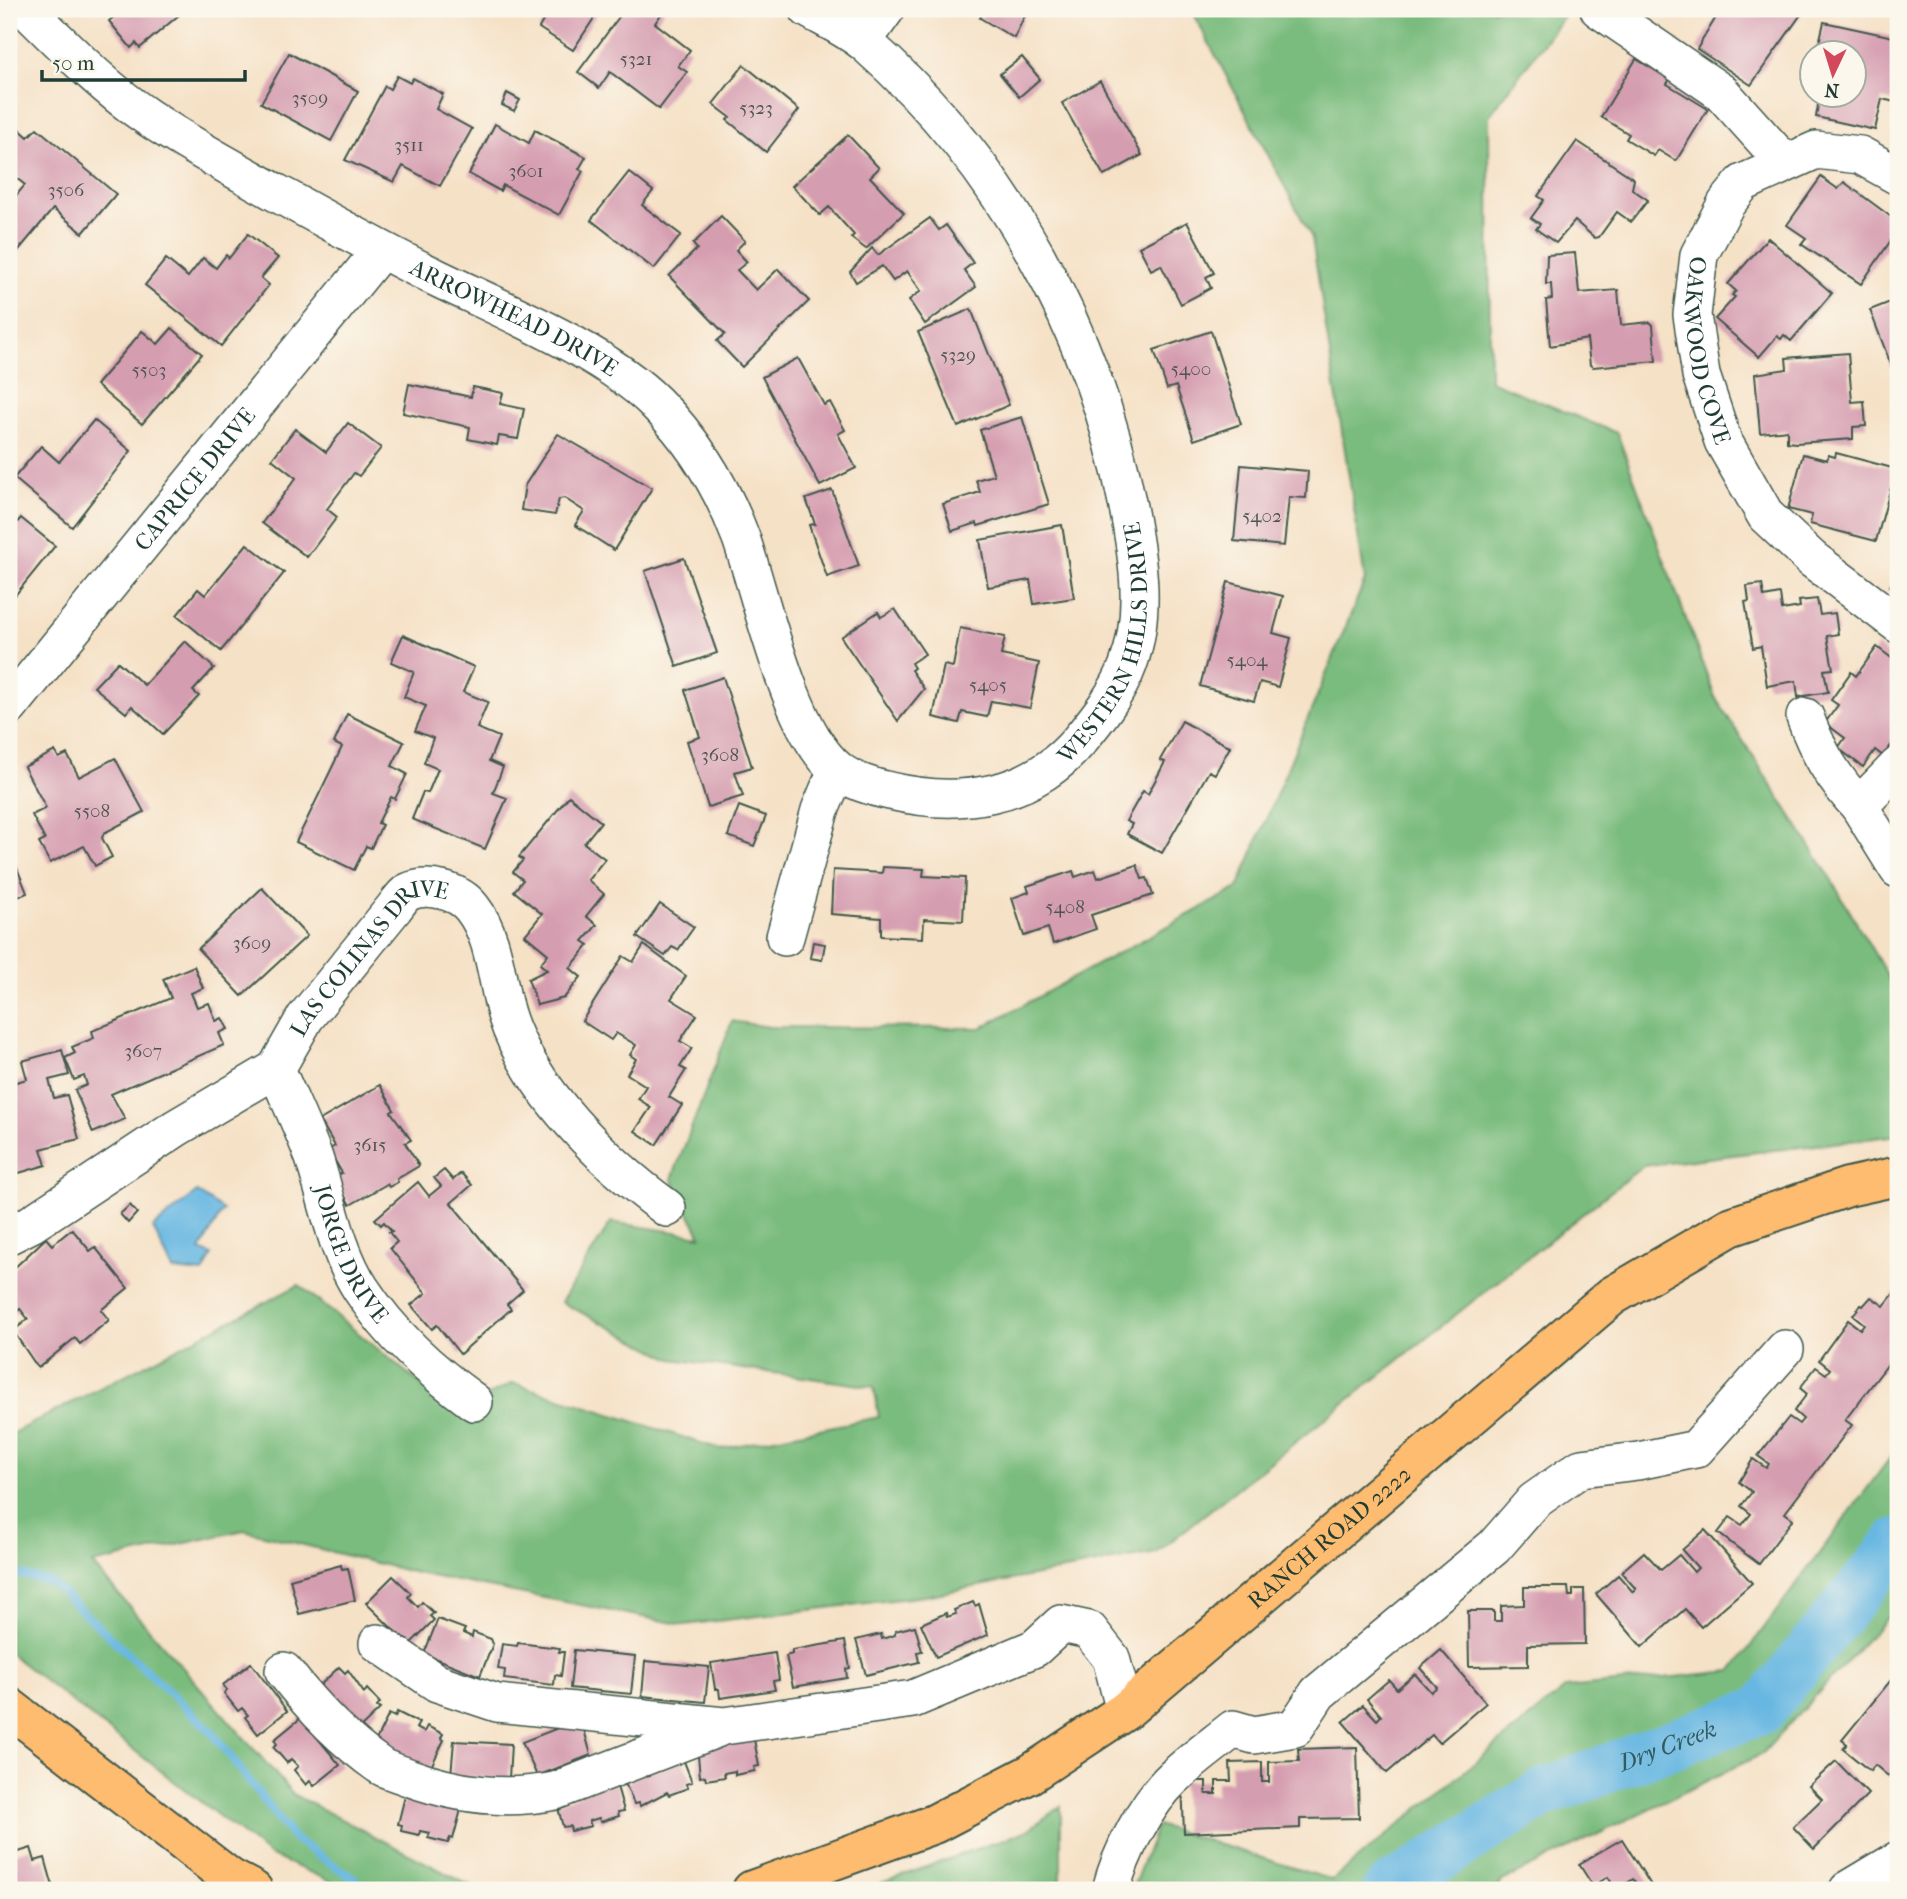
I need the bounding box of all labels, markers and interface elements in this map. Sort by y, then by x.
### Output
scale bar [42,38,245,82]
north arrow [1798,38,1868,108]
house number: 5321 [620,48,652,70]
text: 50 m [52,51,95,75]
text: N [1823,78,1840,101]
house number: 3509 [292,87,328,109]
house number: 5323 [739,97,773,119]
house number: 3511 [394,134,424,156]
house number: 3601 [508,160,544,182]
house number: 3506 [48,179,85,201]
street label: ARROWHEAD DRIVE [405,253,623,382]
street label: OAKWOOD COVE [1677,255,1736,448]
house number: 5329 [940,344,976,366]
house number: 5400 [1171,358,1211,380]
house number: 5503 [132,359,166,381]
street label: CAPRICE DRIVE [129,402,261,556]
house number: 5402 [1242,505,1282,527]
street label: WESTERN HILLS DRIVE [1051,520,1153,770]
house number: 5404 [1227,649,1268,671]
house number: 5405 [969,674,1007,696]
house number: 3608 [701,744,739,766]
house number: 5508 [74,800,110,822]
street label: LAS COLINAS DRIVE [284,875,452,1041]
house number: 5408 [1045,896,1085,918]
house number: 3609 [233,932,271,954]
house number: 3607 [124,1040,162,1062]
house number: 3615 [354,1134,386,1156]
street label: JORGE DRIVE [308,1180,394,1329]
street label: RANCH ROAD 2222 [1242,1460,1417,1615]
water label: Dry Creek [1613,1715,1721,1778]

